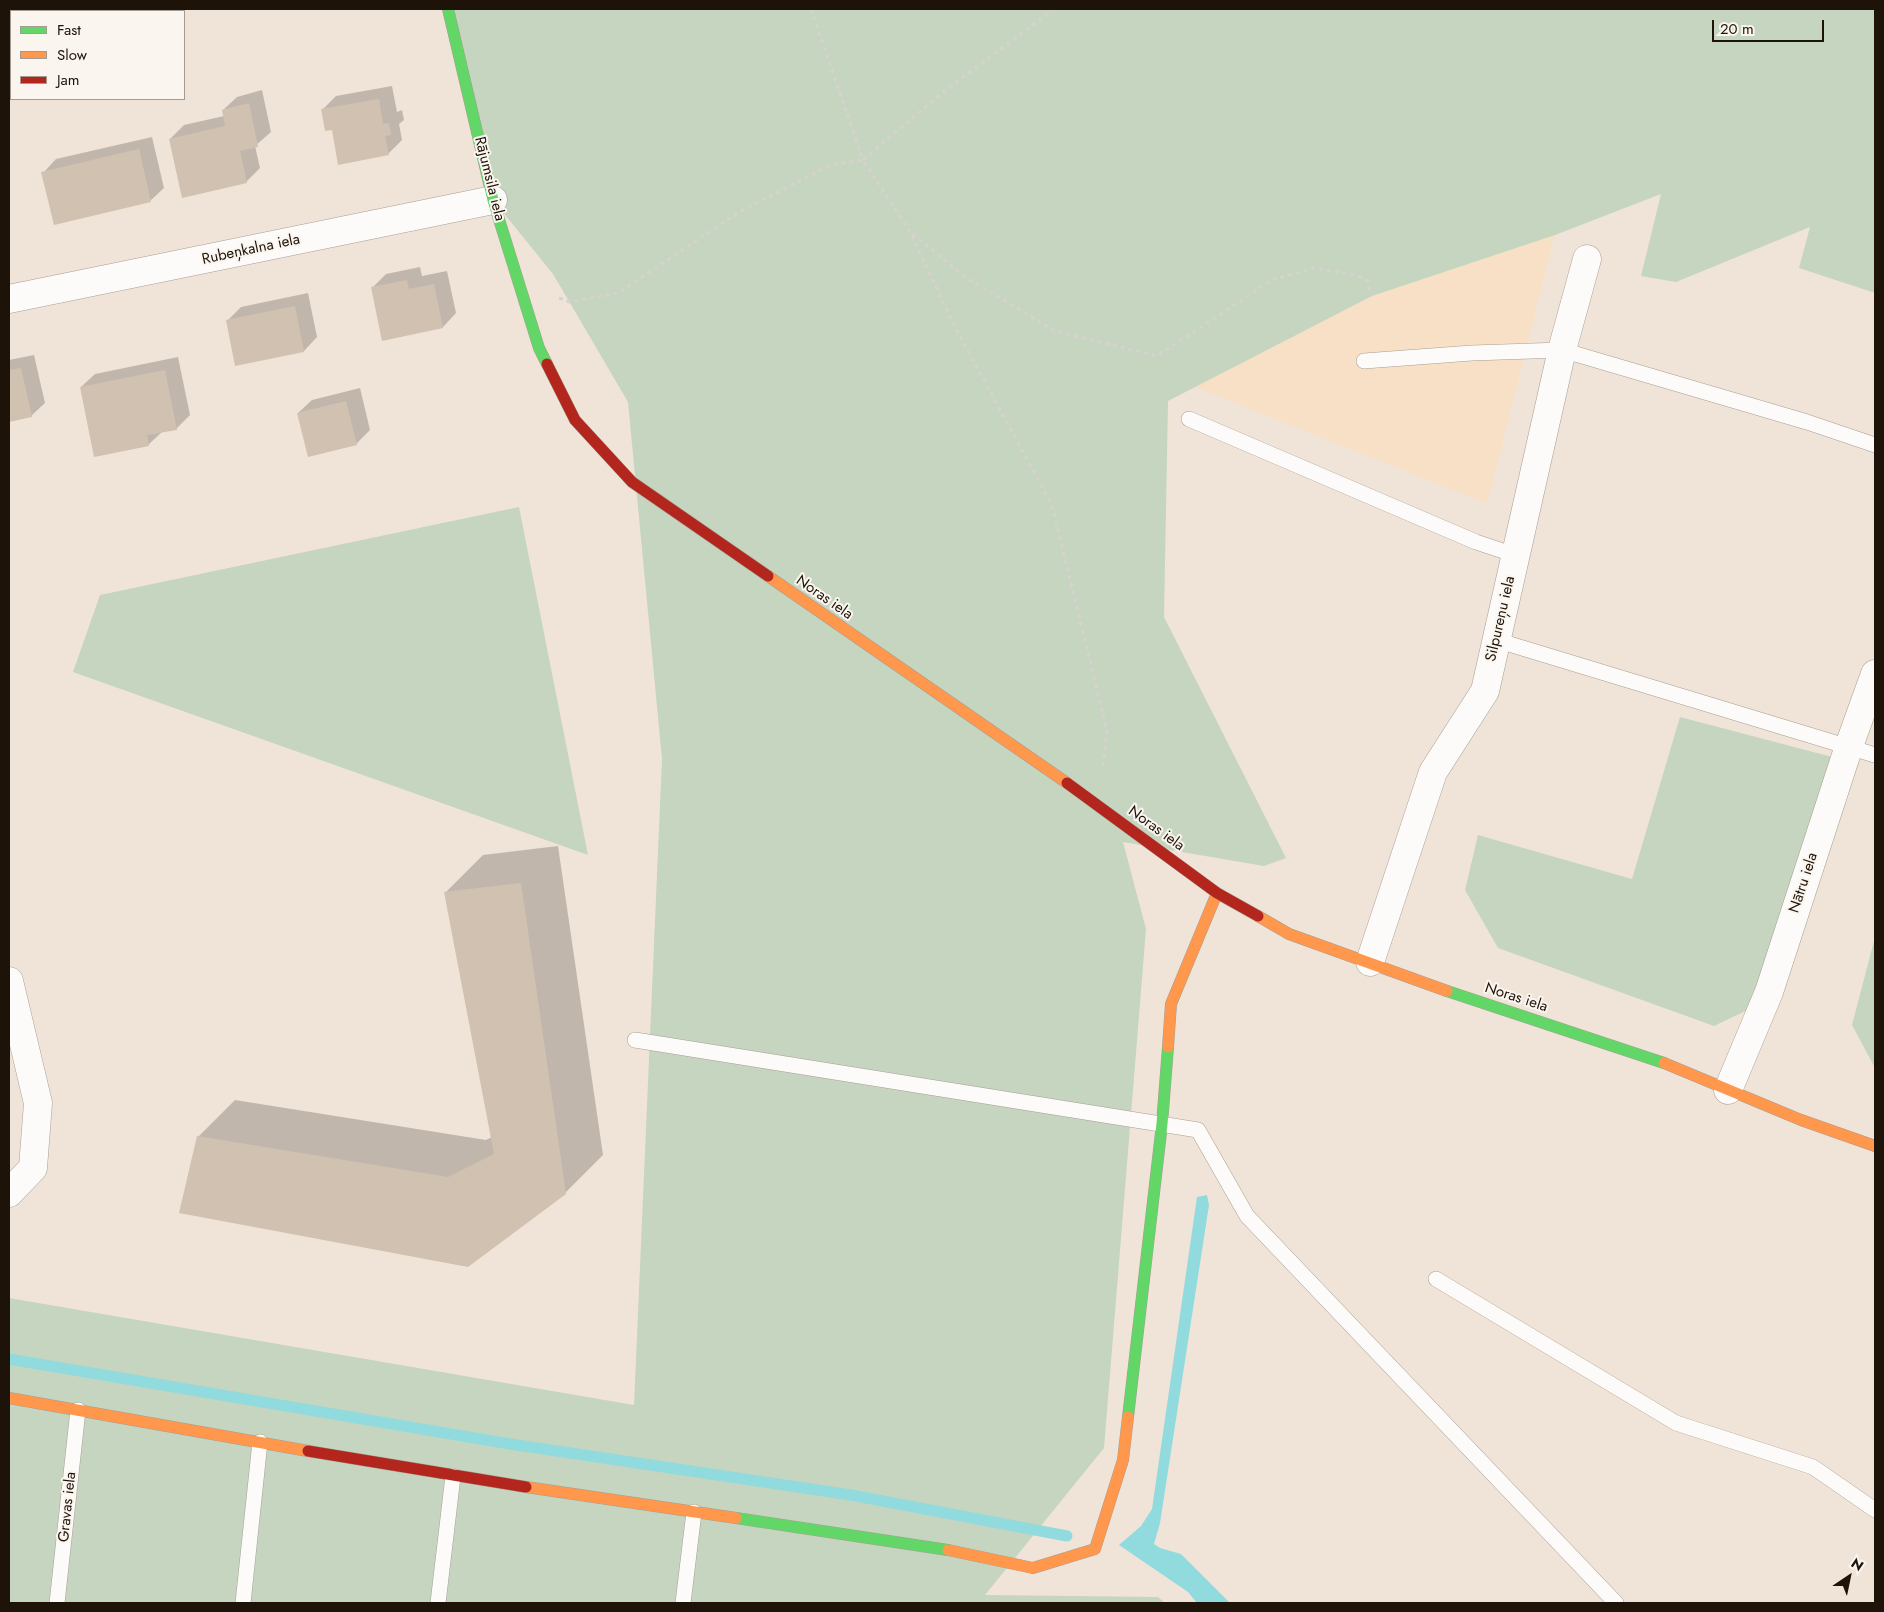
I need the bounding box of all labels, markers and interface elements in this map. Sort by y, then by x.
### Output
legend [10,10,185,100]
scale bar [1714,10,1826,42]
text: 20 m [1720,18,1754,40]
text: Fast [57,19,81,41]
text: Slow [57,44,87,66]
text: Jam [57,69,80,91]
street label: Rājumsila iela [470,135,508,223]
street label: Rubeņkalna iela [200,231,302,269]
street label: Noras iela [792,572,856,624]
street label: Silpureņu iela [1482,575,1520,663]
street label: Noras iela [1124,803,1188,855]
street label: Nātru iela [1786,851,1822,915]
street label: Noras iela [1482,979,1550,1017]
street label: Gravas iela [55,1471,81,1543]
north arrow [1824,1552,1874,1602]
text: N [1847,1553,1868,1576]

